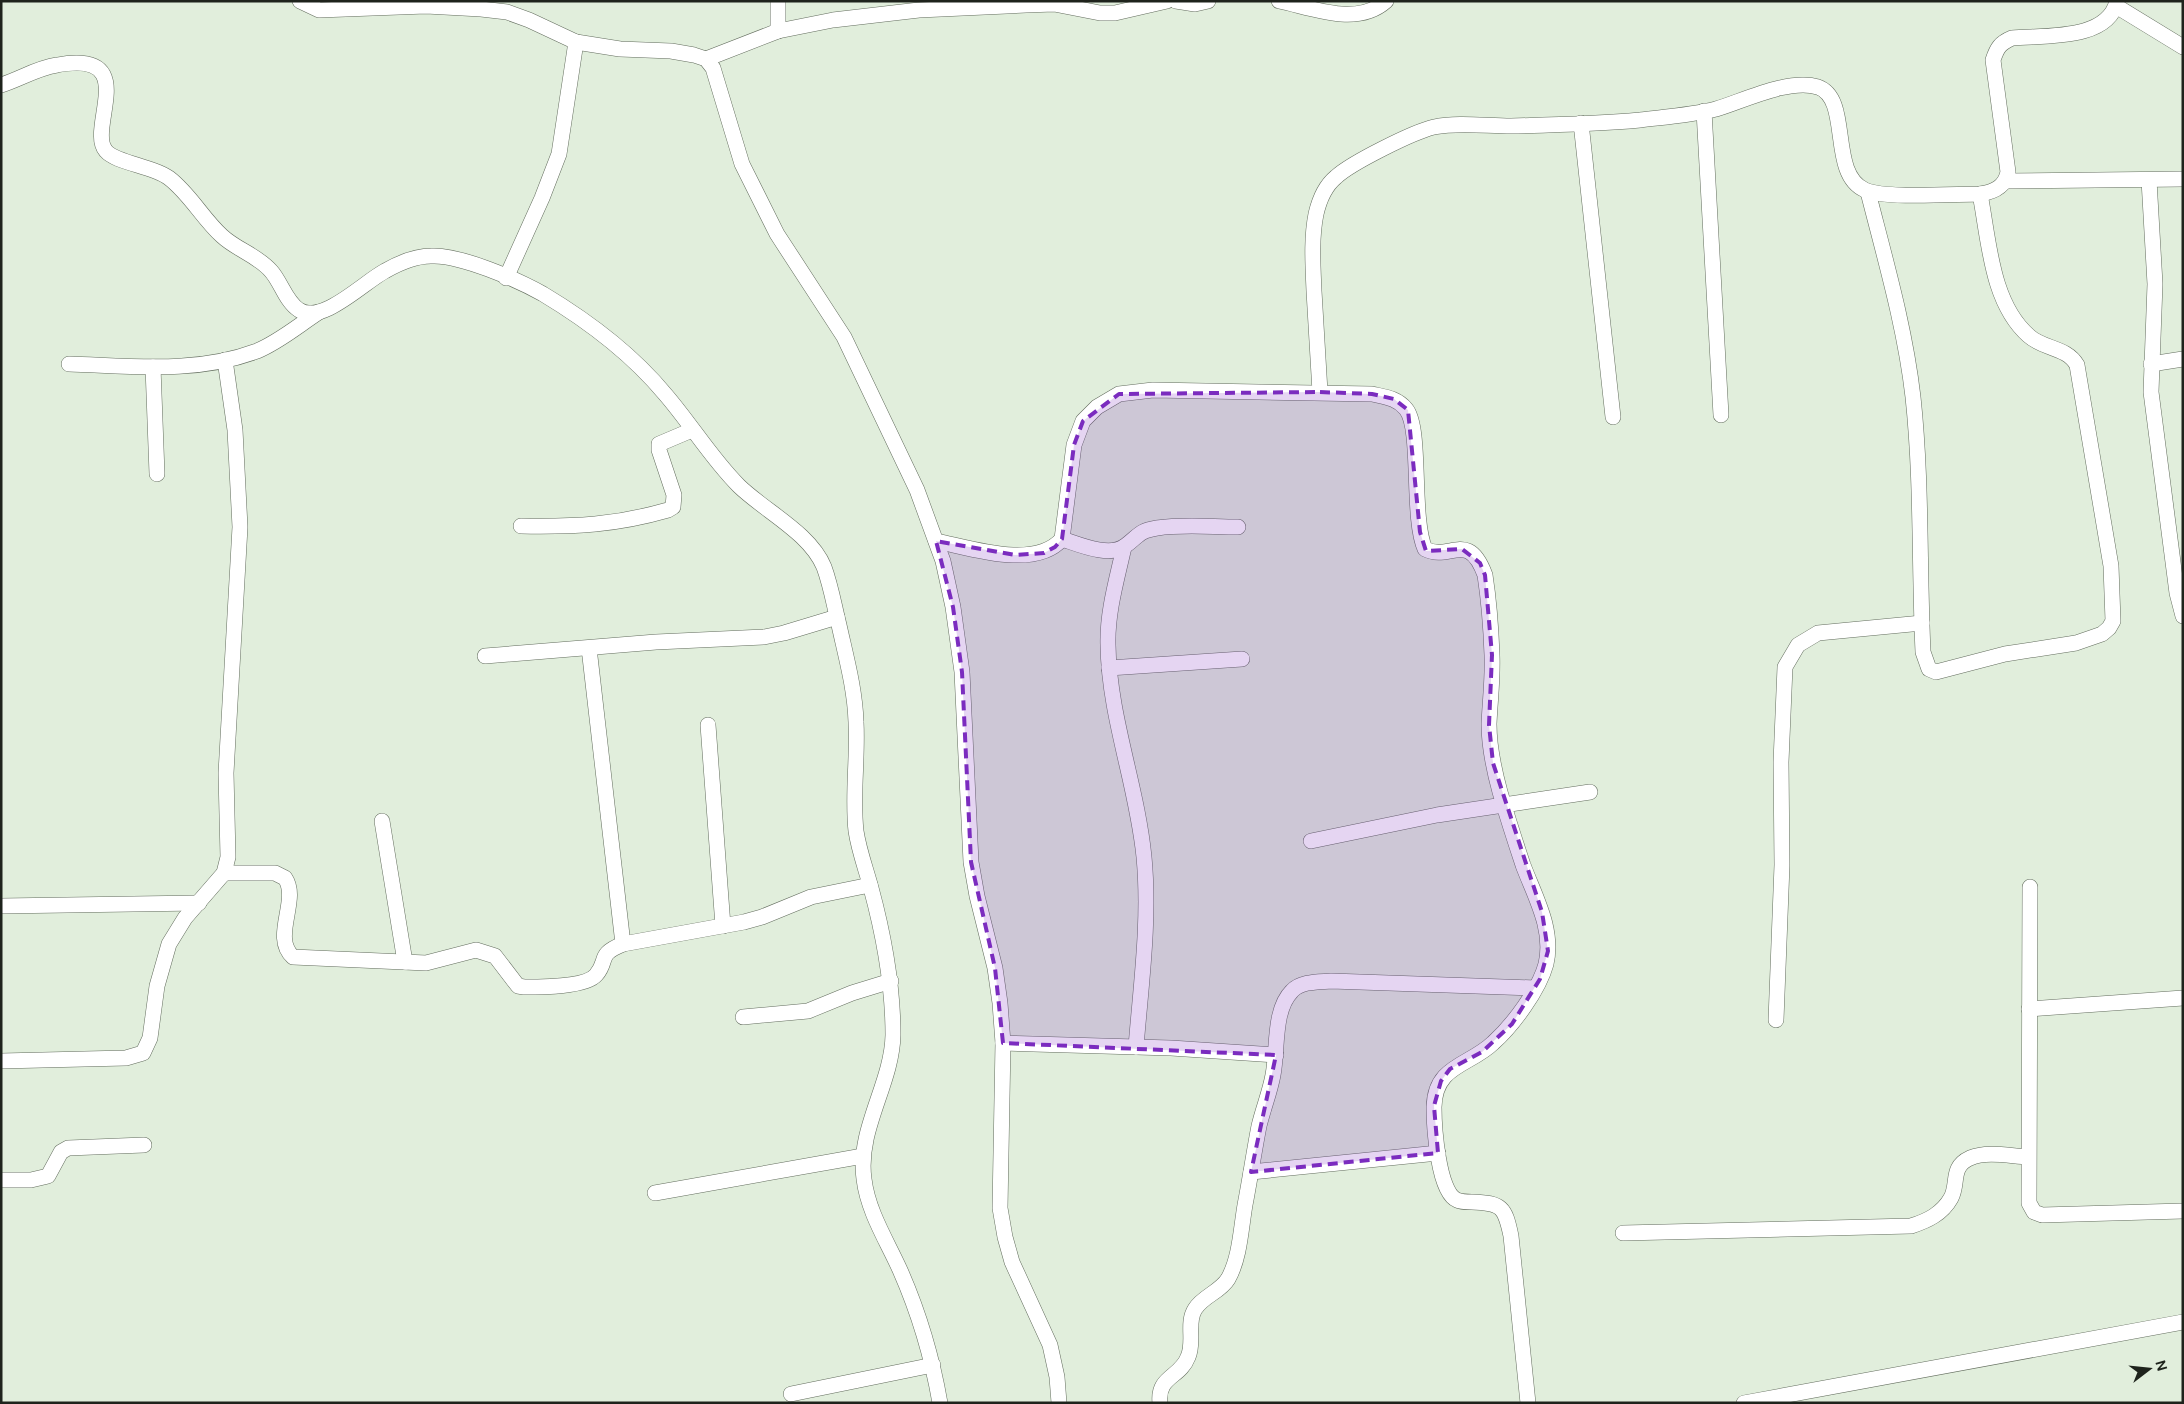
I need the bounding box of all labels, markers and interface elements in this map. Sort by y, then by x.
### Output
north arrow [2124,1344,2174,1394]
text: N [2151,1358,2172,1373]

